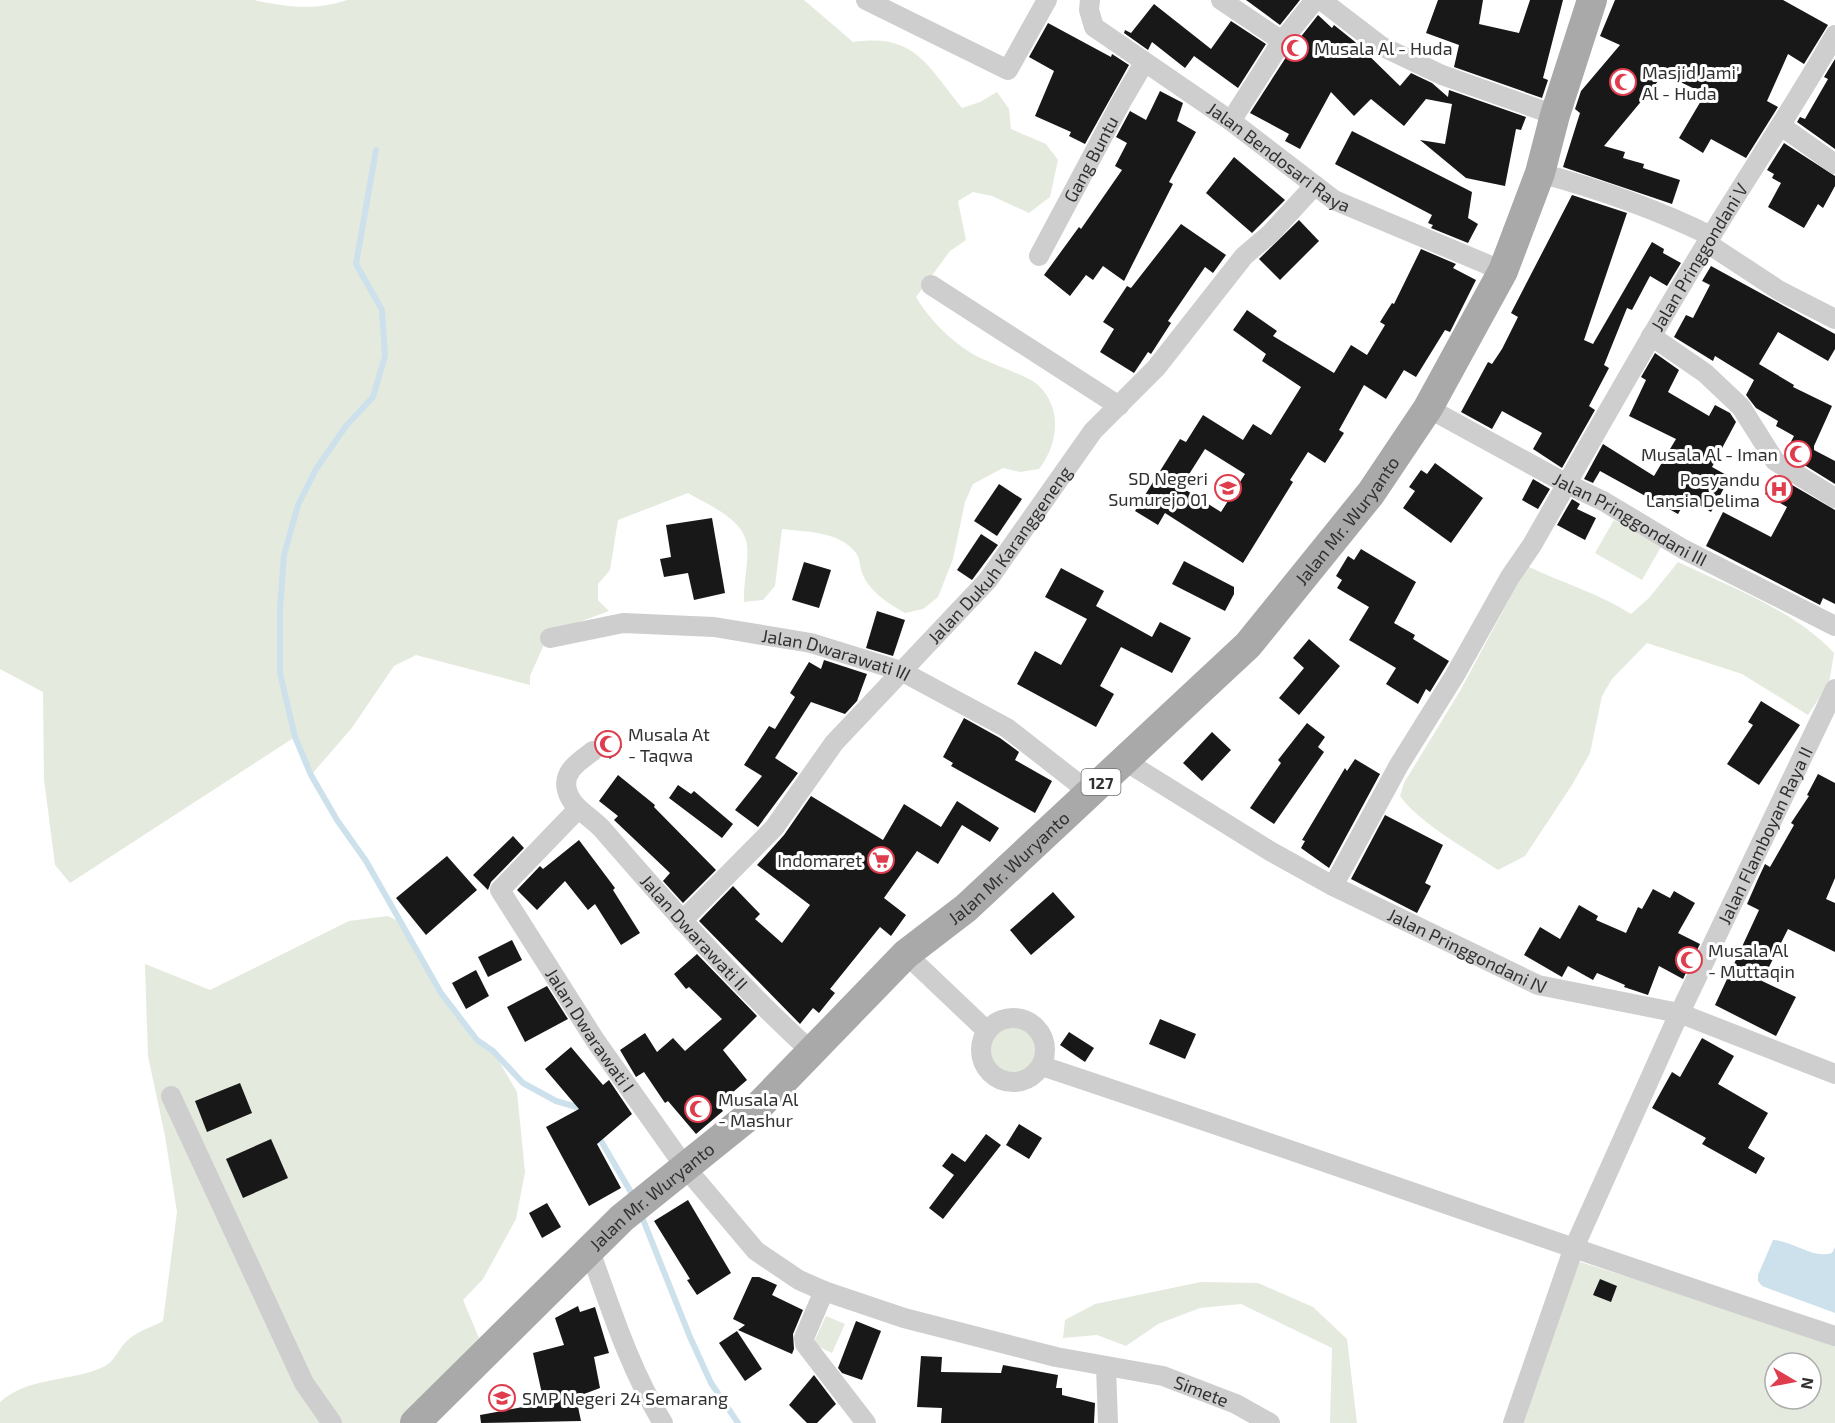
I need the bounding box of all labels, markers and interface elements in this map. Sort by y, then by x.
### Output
mosque icon: Musala Al - Huda [1280,33,1310,63]
place label: Musala Al - Huda [1314,37,1453,59]
place label: Masjid Jami' Al - Huda [1642,61,1740,104]
mosque icon: Masjid Jami' Al - Huda [1608,67,1638,97]
street label: Jalan Bendosari Raya [1203,97,1354,217]
street label: Gang Buntu [1059,112,1123,206]
street label: Jalan Pringgondani V [1646,179,1752,335]
mosque icon: Musala Al - Iman [1783,439,1813,469]
place label: Musala Al - Iman [1641,443,1778,465]
street label: Jalan Mr. Wuryanto [1290,452,1403,589]
street label: Jalan Dukuh Karanggeneng [923,462,1076,648]
place label: SD Negeri Sumurejo 01 [1108,467,1208,510]
street label: Jalan Pringgondani III [1550,468,1711,570]
place label: Posyandu Lansia Delima [1646,468,1760,511]
school or university icon: SD Negeri Sumurejo 01 [1213,473,1243,503]
hospital icon: Posyandu Lansia Delima [1764,474,1794,504]
street label: Jalan Dwarawati III [760,624,915,685]
place label: Musala At - Taqwa [628,723,710,766]
mosque icon: Musala At - Taqwa [593,729,623,759]
street label: Jalan Flamboyan Raya II [1713,743,1817,928]
road number: 127 [1082,769,1120,795]
street label: Jalan Mr. Wuryanto [944,806,1074,929]
supermarket icon: Indomaret [866,845,896,875]
place label: Indomaret [777,849,862,871]
street label: Jalan Dwarawati II [636,870,753,995]
street label: Jalan Pringgondani IV [1384,903,1549,997]
place label: Musala Al - Muttaqin [1708,939,1795,982]
mosque icon: Musala Al - Muttaqin [1674,945,1704,975]
street label: Jalan Dwarawati I [541,964,639,1096]
place label: Musala Al - Mashur [718,1088,799,1131]
mosque icon: Musala Al - Mashur [683,1094,713,1124]
street label: Jalan Mr. Wuryanto [585,1137,719,1255]
north arrow [1763,1351,1823,1411]
street label: Simete [1171,1370,1232,1411]
text: N [1798,1376,1819,1391]
school or university icon: SMP Negeri 24 Semarang [487,1383,517,1413]
place label: SMP Negeri 24 Semarang [522,1387,728,1409]

